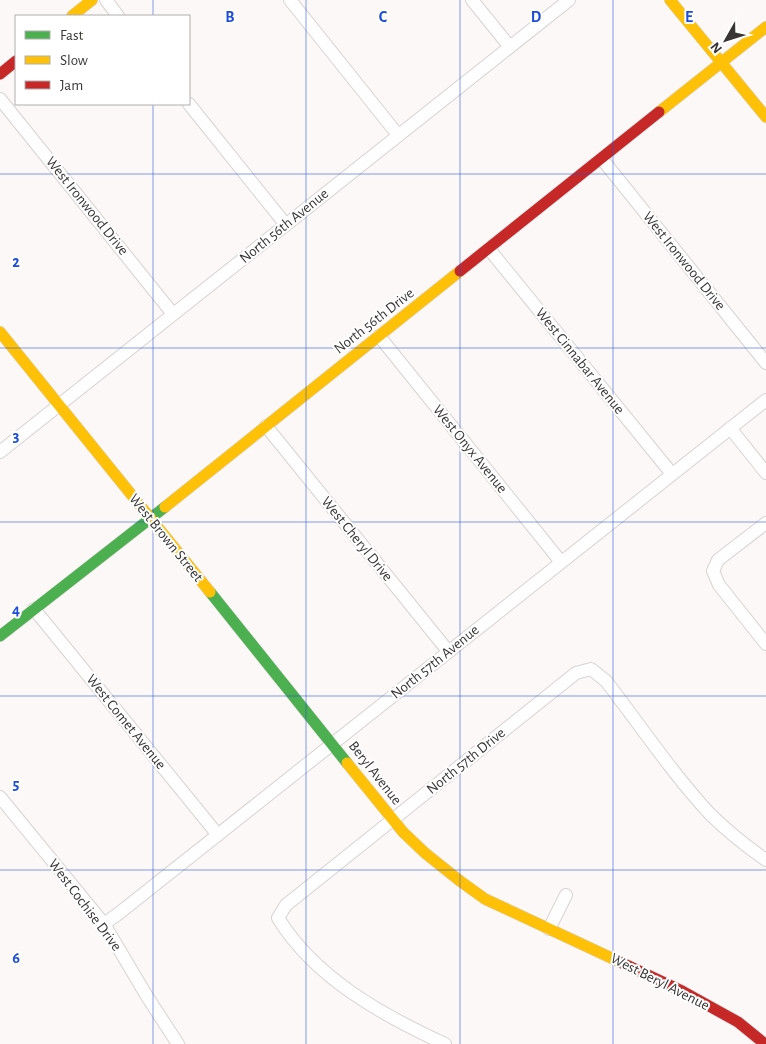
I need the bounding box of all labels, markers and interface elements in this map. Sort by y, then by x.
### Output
text: B [225,9,235,25]
text: C [379,9,388,25]
text: D [531,9,542,25]
text: E [685,9,693,25]
legend [15,15,190,105]
north arrow [701,15,751,65]
text: Fast [60,28,84,43]
text: N [708,39,725,56]
text: Slow [60,53,88,68]
text: Jam [60,78,83,93]
street label: West Ironwood Drive [43,154,131,258]
street label: North 56th Avenue [237,186,331,266]
street label: West Ironwood Drive [640,209,728,313]
text: 2 [12,254,20,270]
street label: North 56th Drive [331,285,417,357]
street label: West Cinnabar Avenue [533,305,627,417]
street label: West Onyx Avenue [430,402,510,496]
text: 3 [13,428,20,444]
street label: West Brown Street [126,491,206,585]
street label: West Cheryl Drive [319,494,396,584]
text: 4 [12,602,20,618]
street label: North 57th Avenue [388,622,482,702]
street label: West Comet Avenue [83,672,169,772]
street label: North 57th Drive [424,725,508,797]
street label: Beryl Avenue [346,738,404,808]
text: 5 [13,776,20,792]
street label: West Cochise Drive [46,856,124,954]
text: 6 [12,950,20,966]
street label: West Beryl Avenue [608,951,712,1013]

